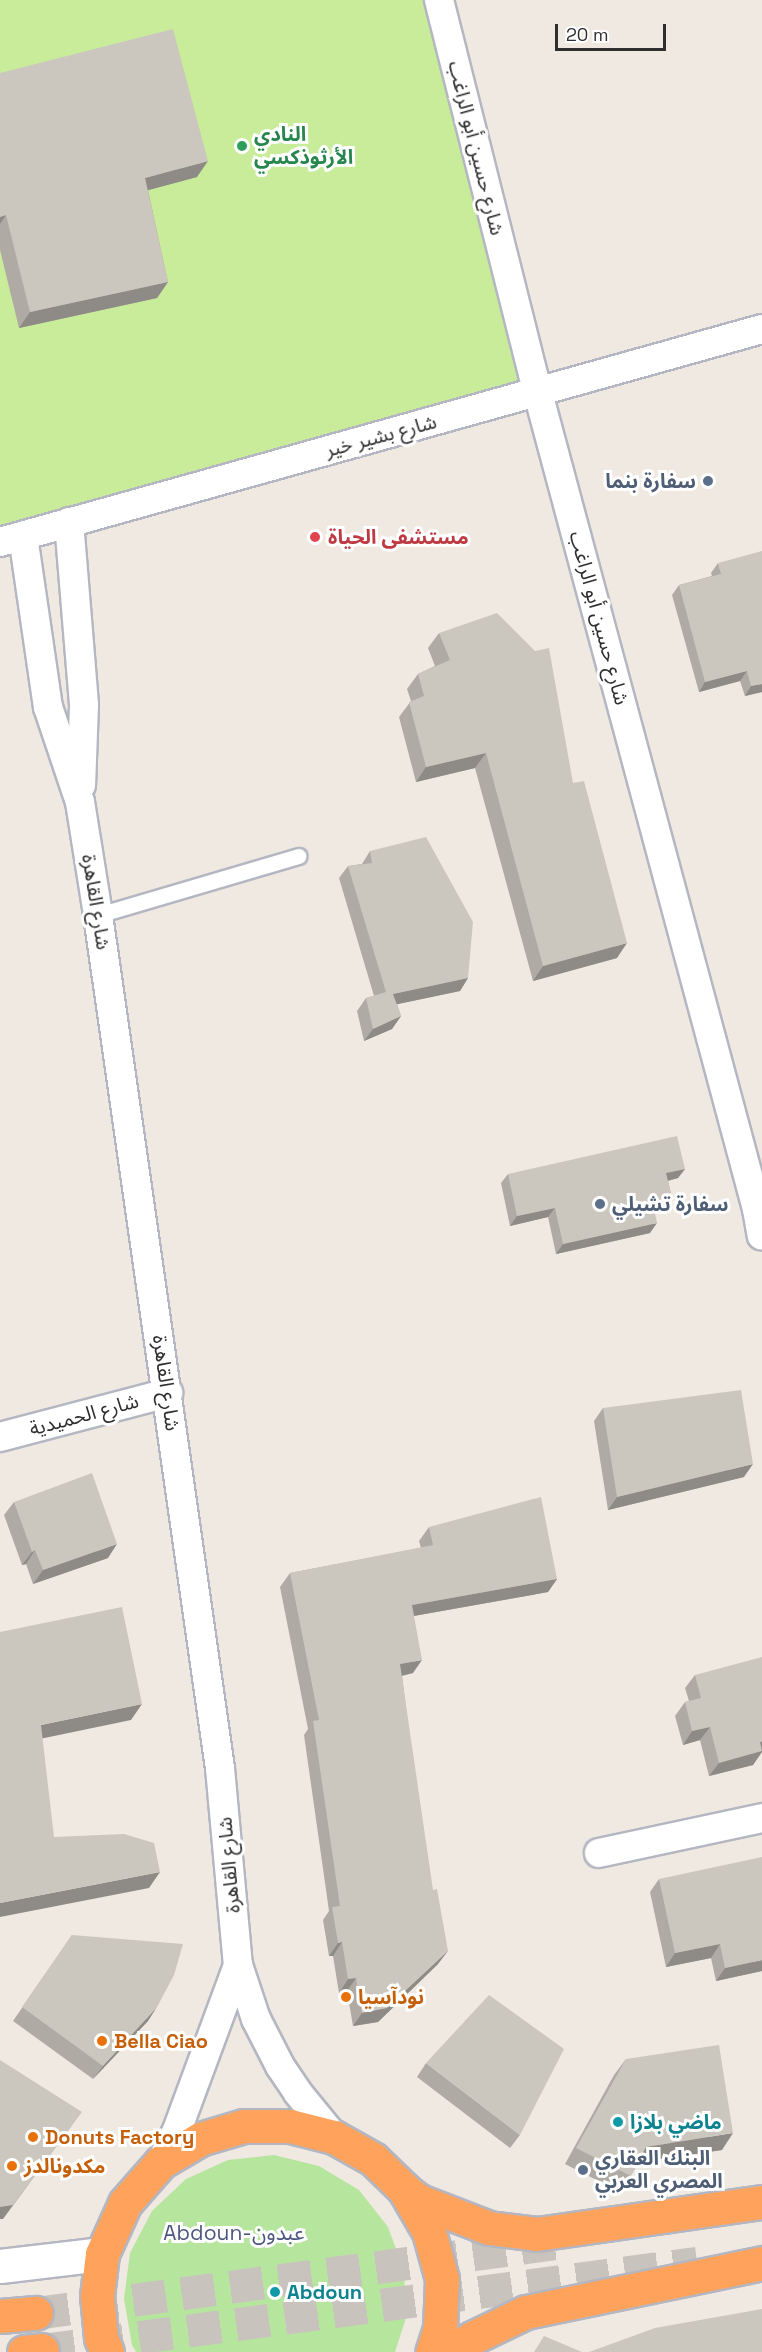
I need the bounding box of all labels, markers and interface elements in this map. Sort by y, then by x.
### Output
scale bar [558,12,669,50]
text: 20 m [566,23,609,46]
street label: شارع حسين أبو الراغب [443,58,509,238]
place label: النادي الأرثوذكسي [254,122,353,169]
marker: النادي الأرثوذكسي [235,139,249,153]
street label: شارع بشير خير [323,410,439,462]
place label: سفارة بنما [605,469,696,493]
marker: سفارة بنما [701,474,715,488]
place label: مستشفى الحياة [328,525,469,549]
marker: مستشفى الحياة [306,528,324,546]
street label: شارع حسين أبو الراغب [564,529,634,707]
street label: شارع القاهرة [77,852,115,952]
place label: سفارة تشيلي [612,1192,728,1216]
marker: سفارة تشيلي [593,1197,607,1211]
street label: شارع القاهرة [147,1334,185,1432]
street label: شارع الحميدية [27,1389,141,1441]
street label: شارع القاهرة [213,1816,245,1914]
place label: نودآسيا [358,1985,424,2009]
marker: نودآسيا [339,1990,353,2004]
place label: Bella Ciao [114,2029,208,2053]
marker: Bella Ciao [95,2034,109,2048]
place label: ماضي بلازا [630,2110,722,2134]
marker: ماضي بلازا [611,2115,625,2129]
place label: Donuts Factory [45,2125,194,2149]
marker: Donuts Factory [26,2130,40,2144]
place label: البنك العقاري المصري العربي [595,2146,723,2193]
place label: مكدونالدز [24,2154,105,2178]
marker: مكدونالدز [5,2159,19,2173]
marker: البنك العقاري المصري العربي [576,2163,590,2177]
district label: Abdoun-عبدون [163,2220,305,2246]
place label: Abdoun [287,2280,362,2304]
marker: Abdoun [268,2285,282,2299]

